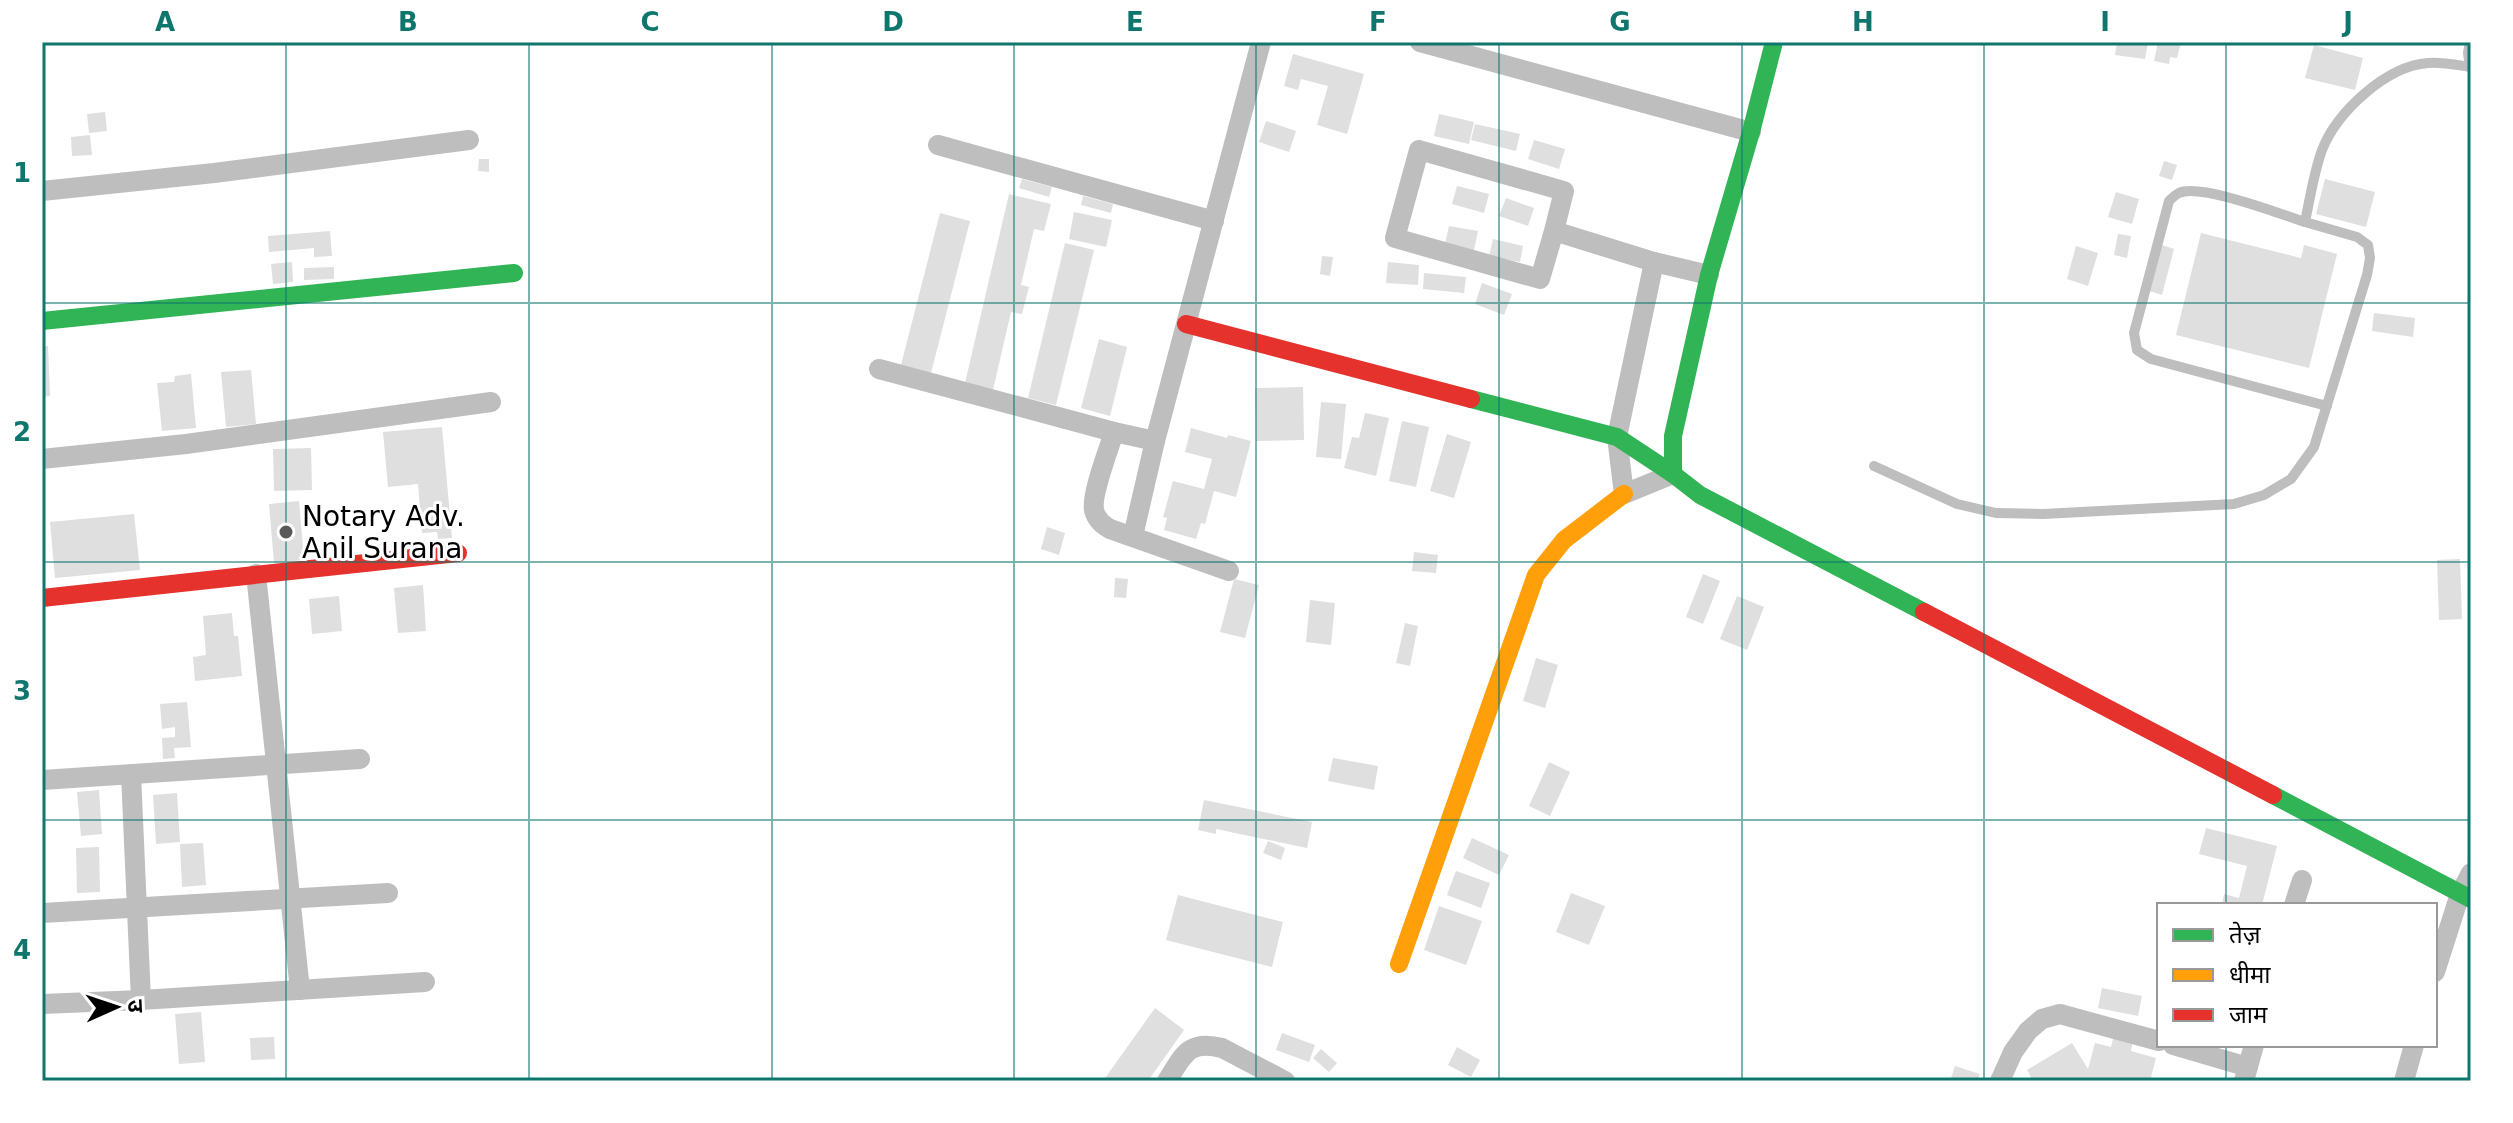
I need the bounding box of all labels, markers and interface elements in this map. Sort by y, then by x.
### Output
text: A [155,7,175,37]
text: B [398,7,418,37]
text: C [640,7,660,37]
text: D [882,7,904,37]
text: E [1126,7,1144,37]
text: F [1369,7,1387,37]
text: G [1609,7,1631,37]
text: H [1852,7,1874,37]
text: I [2100,7,2110,37]
text: J [2341,7,2353,37]
text: 1 [13,158,31,188]
text: 2 [13,417,31,447]
place label: Notary Adv. Anil Surana [302,500,465,565]
marker: Notary Adv. Anil Surana [277,523,295,541]
text: 3 [13,676,31,706]
legend [2157,903,2437,1047]
text: तेज़ [2229,921,2262,949]
text: 4 [13,935,31,965]
text: धीमा [2229,961,2271,989]
north arrow [76,967,156,1047]
text: उ [123,999,148,1014]
text: जाम [2229,1001,2268,1029]

